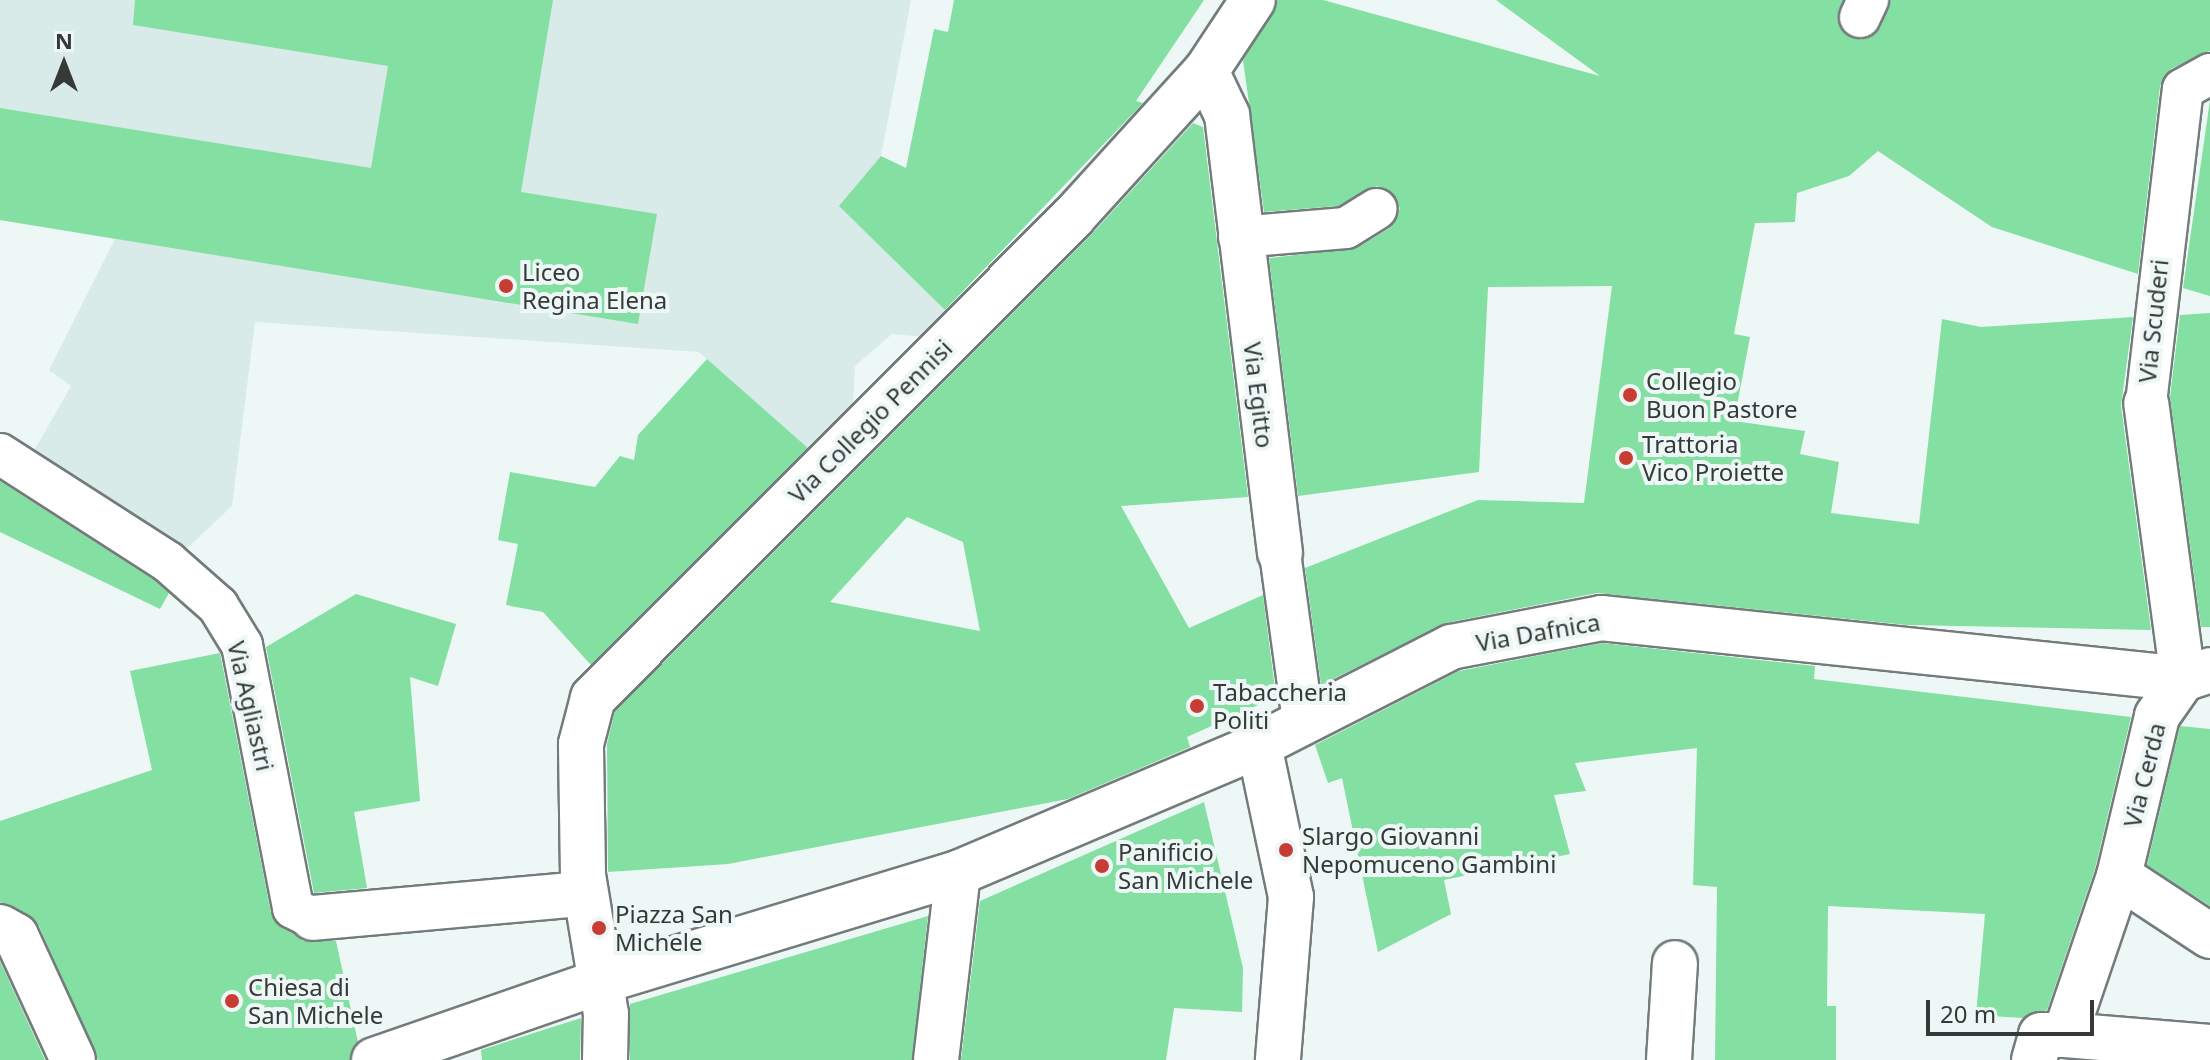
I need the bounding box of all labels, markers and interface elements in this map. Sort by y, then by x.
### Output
north arrow [24,24,104,104]
text: N [55,25,73,55]
place label: Liceo Regina Elena [522,258,667,314]
street label: Via Scuderi [2132,258,2174,384]
marker: Liceo Regina Elena [497,277,515,295]
street label: Via Collegio Pennisi [782,333,958,509]
street label: Via Egitto [1238,340,1280,450]
place label: Collegio Buon Pastore [1646,367,1798,423]
marker: Collegio Buon Pastore [1621,386,1639,404]
place label: Trattoria Vico Proiette [1642,430,1784,486]
marker: Trattoria Vico Proiette [1617,449,1635,467]
street label: Via Dafnica [1474,607,1602,657]
street label: Via Agliastri [222,638,280,774]
place label: Tabaccheria Politi [1213,678,1347,734]
marker: Tabaccheria Politi [1188,697,1206,715]
street label: Via Cerda [2117,720,2171,830]
place label: Slargo Giovanni Nepomuceno Gambini [1302,822,1556,878]
place label: Panificio San Michele [1118,838,1253,894]
marker: Slargo Giovanni Nepomuceno Gambini [1277,841,1295,859]
marker: Panificio San Michele [1093,857,1111,875]
place label: Piazza San Michele [615,900,733,956]
marker: Piazza San Michele [590,919,608,937]
place label: Chiesa di San Michele [248,973,383,1029]
scale bar [1930,984,2098,1034]
marker: Chiesa di San Michele [223,992,241,1010]
text: 20 m [1940,997,1996,1030]

